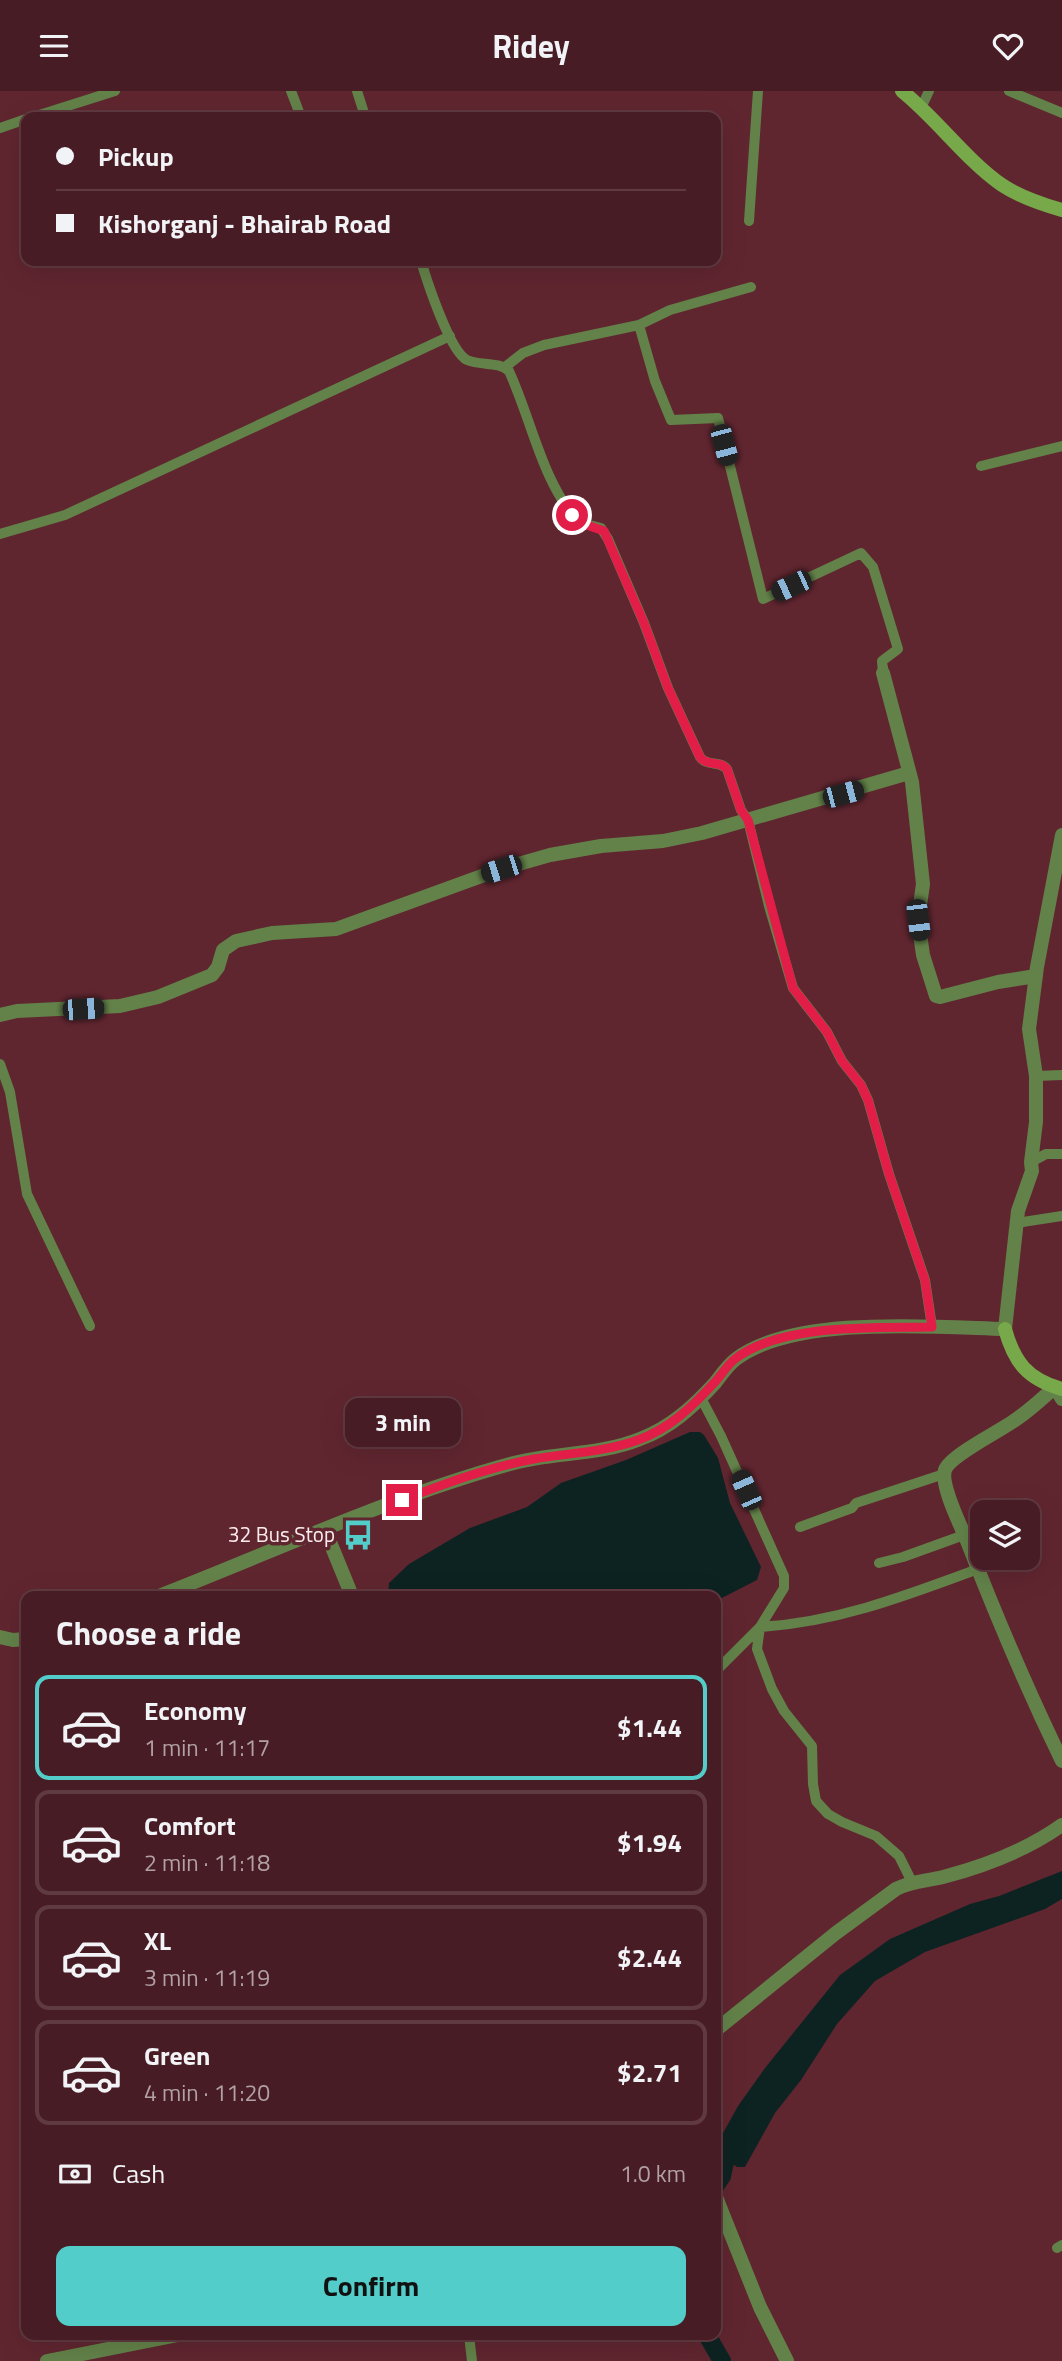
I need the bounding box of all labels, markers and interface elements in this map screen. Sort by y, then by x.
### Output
text: Ridey [492,22,570,70]
icon: menu [35,27,73,65]
icon: heart [989,27,1027,65]
text: Pickup [98,137,174,176]
text: Kishorganj - Bhairab Road [98,204,391,243]
car [709,422,740,468]
route start [556,499,588,531]
car [768,568,815,604]
car [820,778,867,810]
car [478,853,525,885]
car [906,898,931,942]
car [62,997,105,1021]
callout: 3 min [344,1399,460,1447]
text: 3 min [375,1405,431,1440]
car [728,1467,765,1513]
route end [386,1484,418,1516]
map controls [970,1500,1040,1570]
button: layers [970,1500,1040,1570]
place label: 32 Bus Stop [228,1518,335,1550]
bus stop icon: 32 Bus Stop [341,1518,375,1552]
text: Choose a ride [56,1609,241,1657]
text: Economy [144,1691,246,1730]
icon: car [60,1696,123,1759]
text: $1.44 [617,1708,682,1747]
text: 1 min · 11:17 [144,1730,270,1765]
text: Comfort [144,1806,236,1845]
icon: car [60,1811,123,1874]
text: $1.94 [617,1823,682,1862]
text: 2 min · 11:18 [144,1845,270,1880]
text: XL [144,1921,171,1960]
icon: car [60,1926,123,1989]
text: $2.44 [617,1938,682,1977]
text: 3 min · 11:19 [144,1960,270,1995]
text: Green [144,2036,210,2075]
icon: car [60,2041,123,2104]
text: $2.71 [617,2053,682,2092]
text: 4 min · 11:20 [144,2075,270,2110]
text: Cash [112,2154,165,2193]
icon: cash [56,2155,94,2193]
text: 1.0 km [620,2156,686,2191]
button: Confirm [56,2246,686,2326]

